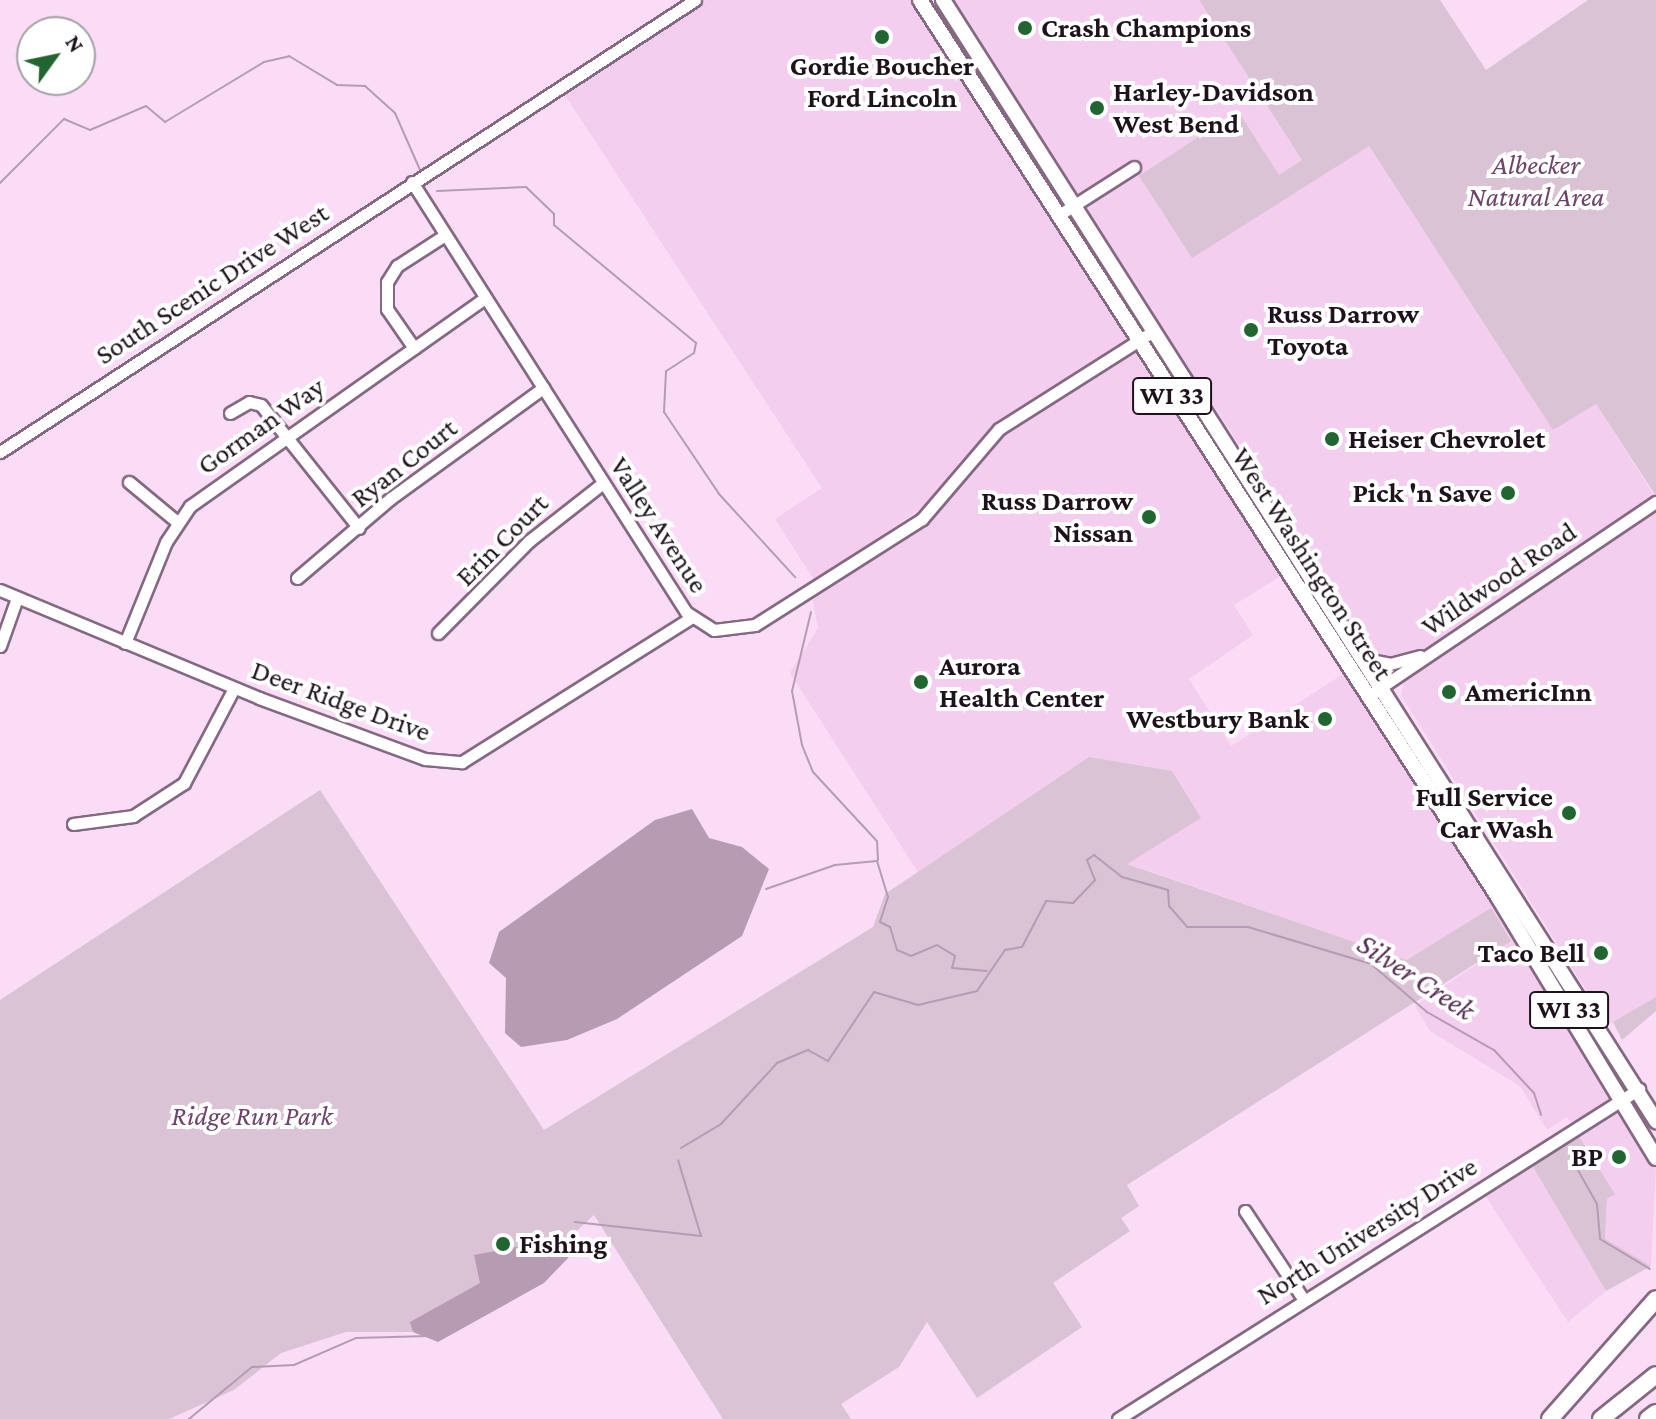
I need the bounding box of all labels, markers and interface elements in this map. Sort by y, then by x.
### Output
place label: Crash Champions [1041,11,1251,45]
north arrow [16,16,96,96]
marker: Crash Champions [1016,19,1034,37]
marker: Gordie Boucher Ford Lincoln [873,28,891,46]
text: N [60,31,89,57]
place label: Gordie Boucher Ford Lincoln [790,49,974,115]
place label: Harley-Davidson West Bend [1113,75,1314,141]
marker: Harley-Davidson West Bend [1088,99,1106,117]
park label: Albecker Natural Area [1468,148,1604,214]
street label: South Scenic Drive West [89,196,335,372]
place label: Russ Darrow Toyota [1267,297,1419,363]
marker: Russ Darrow Toyota [1242,321,1260,339]
street label: Gorman Way [191,370,331,482]
road number: WI 33 [1132,374,1212,418]
street label: Ryan Court [344,411,464,515]
place label: Heiser Chevrolet [1348,422,1545,456]
marker: Heiser Chevrolet [1323,430,1341,448]
street label: West Washington Street [1224,441,1400,687]
street label: Valley Avenue [603,451,715,599]
place label: Pick 'n Save [1352,476,1492,510]
place label: Russ Darrow Nissan [981,484,1133,550]
marker: Pick 'n Save [1499,484,1517,502]
street label: Erin Court [449,487,555,593]
marker: Russ Darrow Nissan [1140,508,1158,526]
street label: Wildwood Road [1415,515,1583,643]
place label: Aurora Health Center [939,649,1105,715]
street label: Deer Ridge Drive [247,653,435,749]
marker: Aurora Health Center [910,671,932,693]
place label: AmericInn [1465,675,1592,709]
marker: AmericInn [1440,683,1458,701]
place label: Westbury Bank [1126,702,1309,736]
marker: Westbury Bank [1316,710,1334,728]
place label: Full Service Car Wash [1416,780,1553,846]
marker: Full Service Car Wash [1560,804,1578,822]
water label: Silver Creek [1351,926,1481,1028]
place label: Taco Bell [1477,936,1585,970]
marker: Taco Bell [1592,944,1610,962]
road number: WI 33 [1529,988,1609,1032]
park label: Ridge Run Park [171,1099,333,1133]
place label: BP [1571,1140,1603,1174]
marker: BP [1610,1148,1628,1166]
street label: North University Drive [1251,1150,1483,1312]
place label: Fishing [519,1227,607,1261]
marker: Fishing [494,1235,512,1253]

